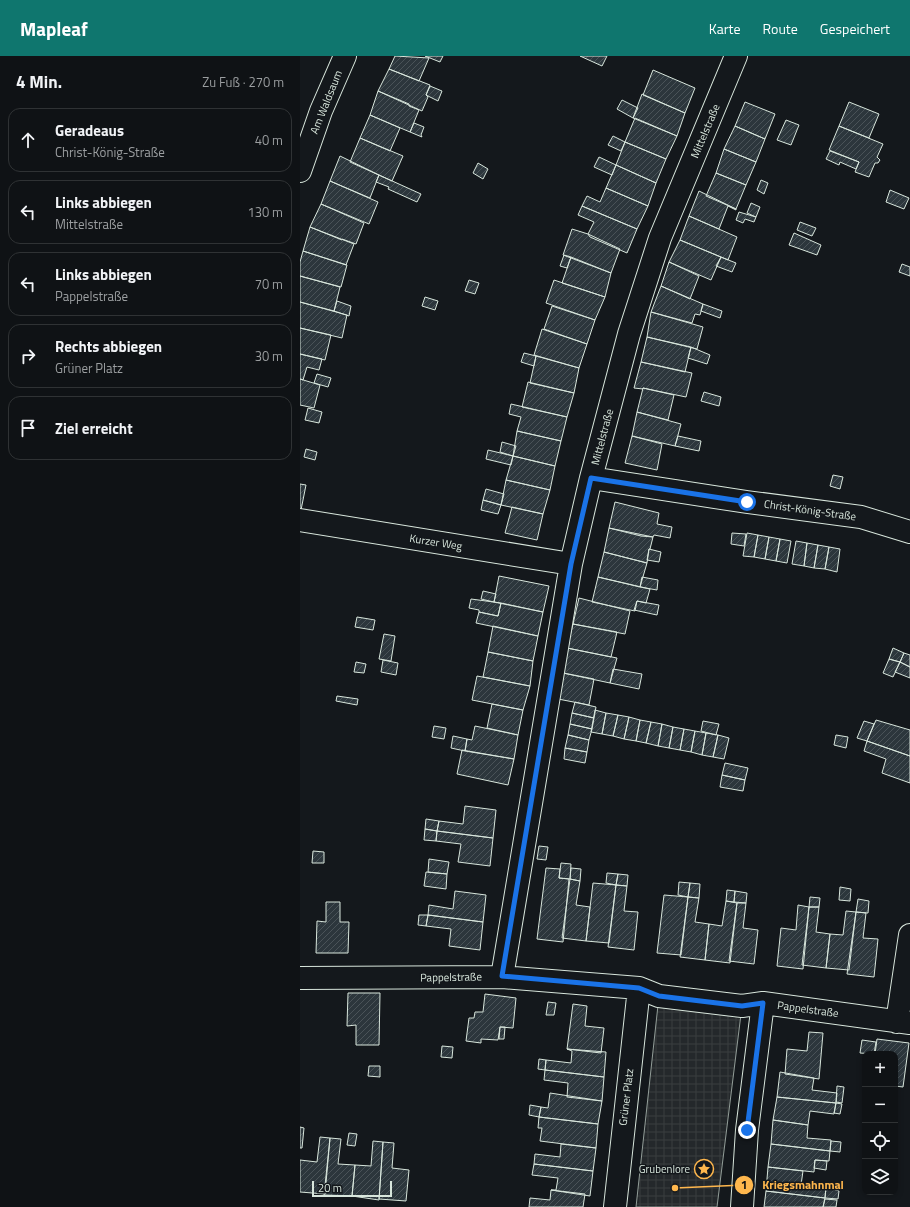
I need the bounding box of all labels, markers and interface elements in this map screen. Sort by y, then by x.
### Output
text: Mapleaf [20,14,88,43]
text: Karte [709,18,741,39]
text: Route [763,18,798,39]
text: Gespeichert [820,18,890,39]
street label: Am Waldsaum [306,68,346,136]
text: 4 Min. [16,69,62,95]
text: Zu Fuß · 270 m [202,72,284,92]
street label: Mittelstraße [686,101,724,161]
text: Geradeaus [55,119,124,142]
icon: ahead [17,129,39,151]
text: 40 m [255,130,283,150]
text: Christ-König-Straße [55,142,165,162]
text: Links abbiegen [55,191,152,214]
icon: left [17,201,39,223]
text: 130 m [247,202,283,222]
text: Mittelstraße [55,214,123,234]
text: Links abbiegen [55,263,152,286]
icon: left [17,273,39,295]
text: 70 m [255,274,283,294]
text: Pappelstraße [55,286,128,306]
text: Rechts abbiegen [55,335,162,358]
icon: right [17,345,39,367]
text: 30 m [255,346,283,366]
text: Grüner Platz [55,358,123,378]
street label: Mittelstraße [587,407,617,467]
icon: arrive [17,417,39,439]
text: Ziel erreicht [55,417,133,440]
route start [738,493,756,511]
street label: Christ-König-Straße [763,496,858,524]
street label: Kurzer Weg [408,530,464,554]
street label: Pappelstraße [420,968,482,986]
street label: Pappelstraße [776,997,840,1021]
map controls [862,1051,898,1195]
button: + [862,1051,898,1087]
street label: Grüner Platz [615,1067,637,1127]
button: − [862,1087,898,1123]
route end [738,1121,756,1139]
button: locate [862,1123,898,1159]
place icon: Grubenlore [693,1158,715,1180]
button: layers [862,1159,898,1195]
place label: Grubenlore [639,1161,690,1177]
callout: Kriegsmahnmal [734,1173,852,1197]
text: 1 [741,1175,747,1194]
text: Kriegsmahnmal [762,1175,844,1194]
scale bar [312,1179,392,1198]
text: 20 m [318,1180,342,1196]

